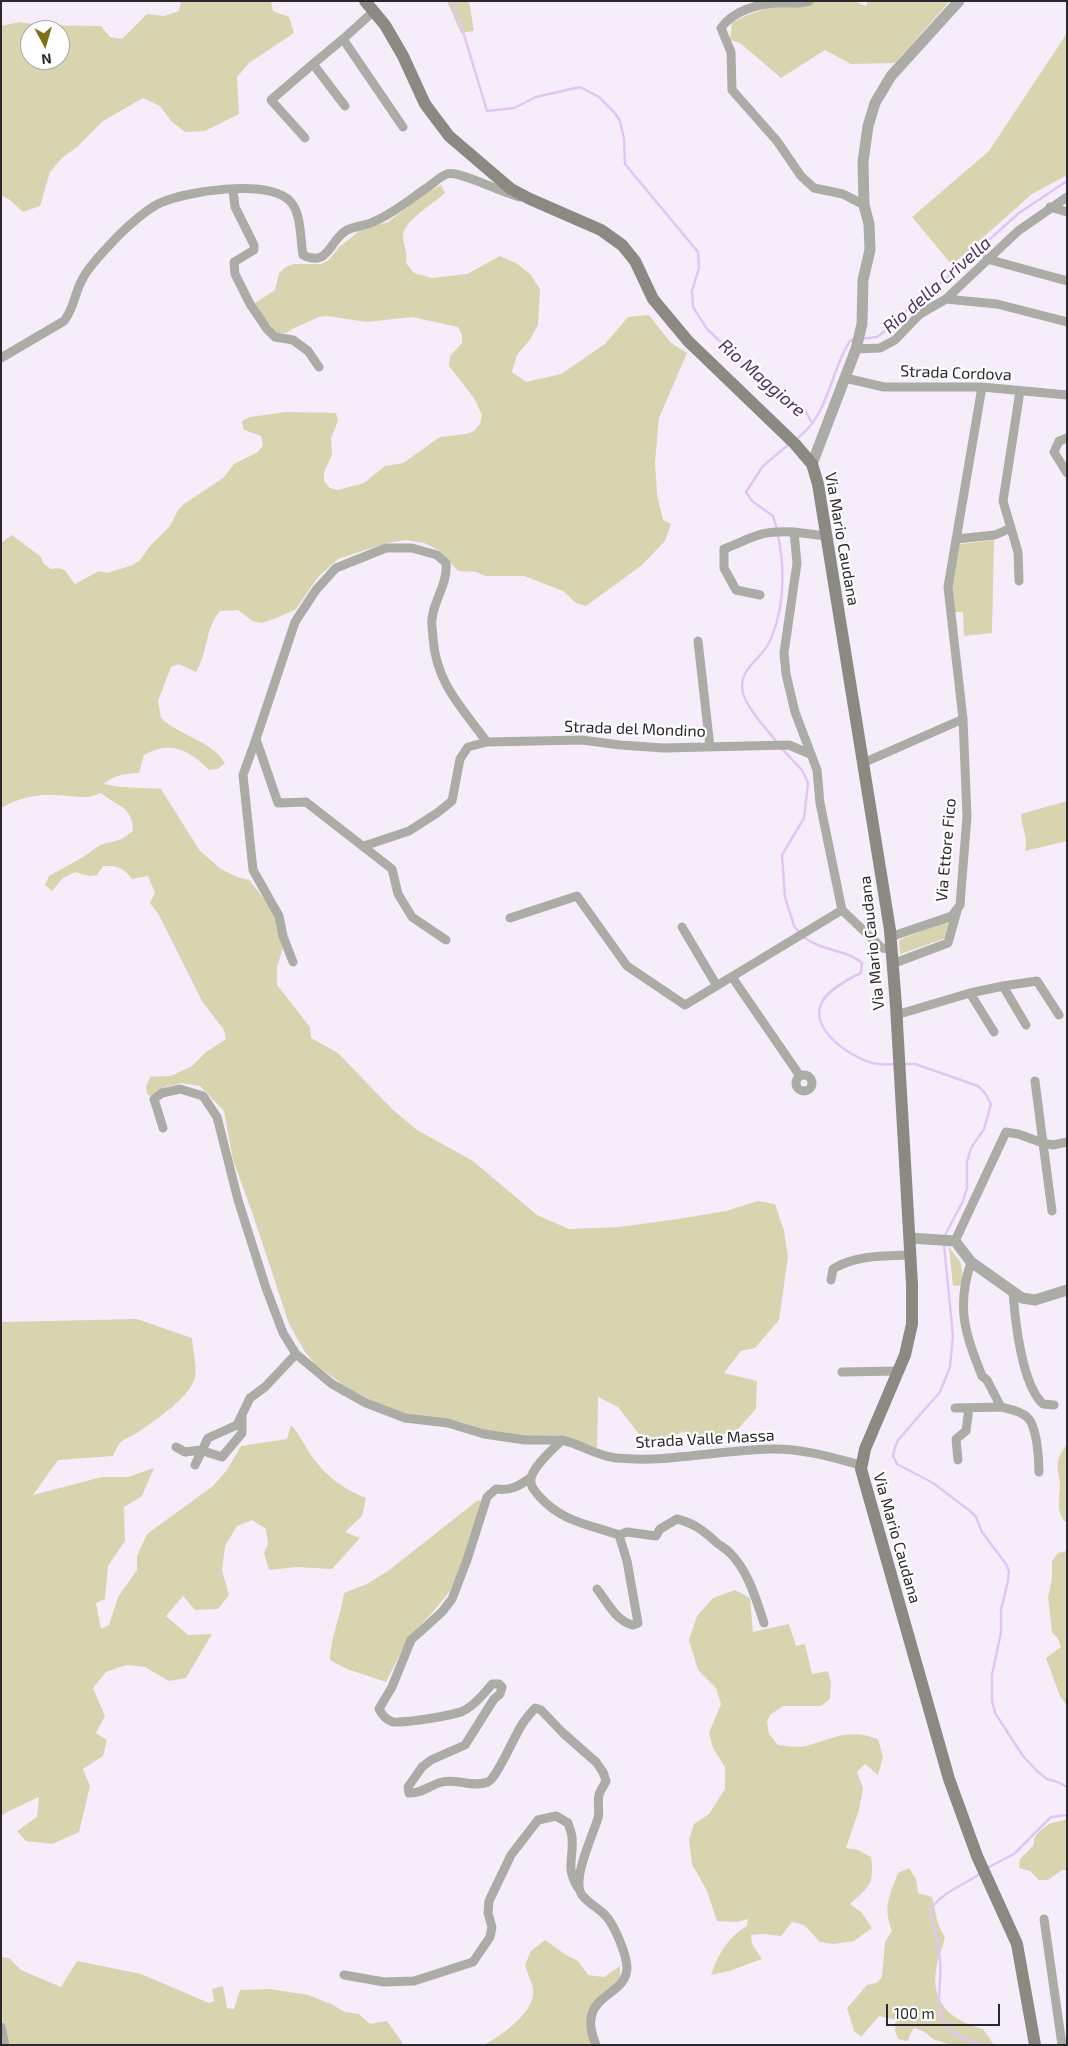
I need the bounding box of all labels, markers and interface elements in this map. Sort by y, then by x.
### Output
north arrow [20,20,70,70]
text: N [41,50,52,68]
water label: Rio della Crivella [878,232,996,338]
water label: Rio Maggiore [714,335,810,421]
street label: Strada Cordova [900,361,1012,385]
street label: Via Mario Caudana [821,471,863,607]
street label: Strada del Mondino [564,717,706,741]
street label: Via Ettore Fico [932,797,960,903]
street label: Via Mario Caudana [855,875,889,1011]
street label: Strada Valle Massa [635,1426,775,1452]
street label: Via Mario Caudana [869,1470,925,1606]
scale bar [888,1994,1002,2026]
text: 100 m [894,2004,935,2022]

